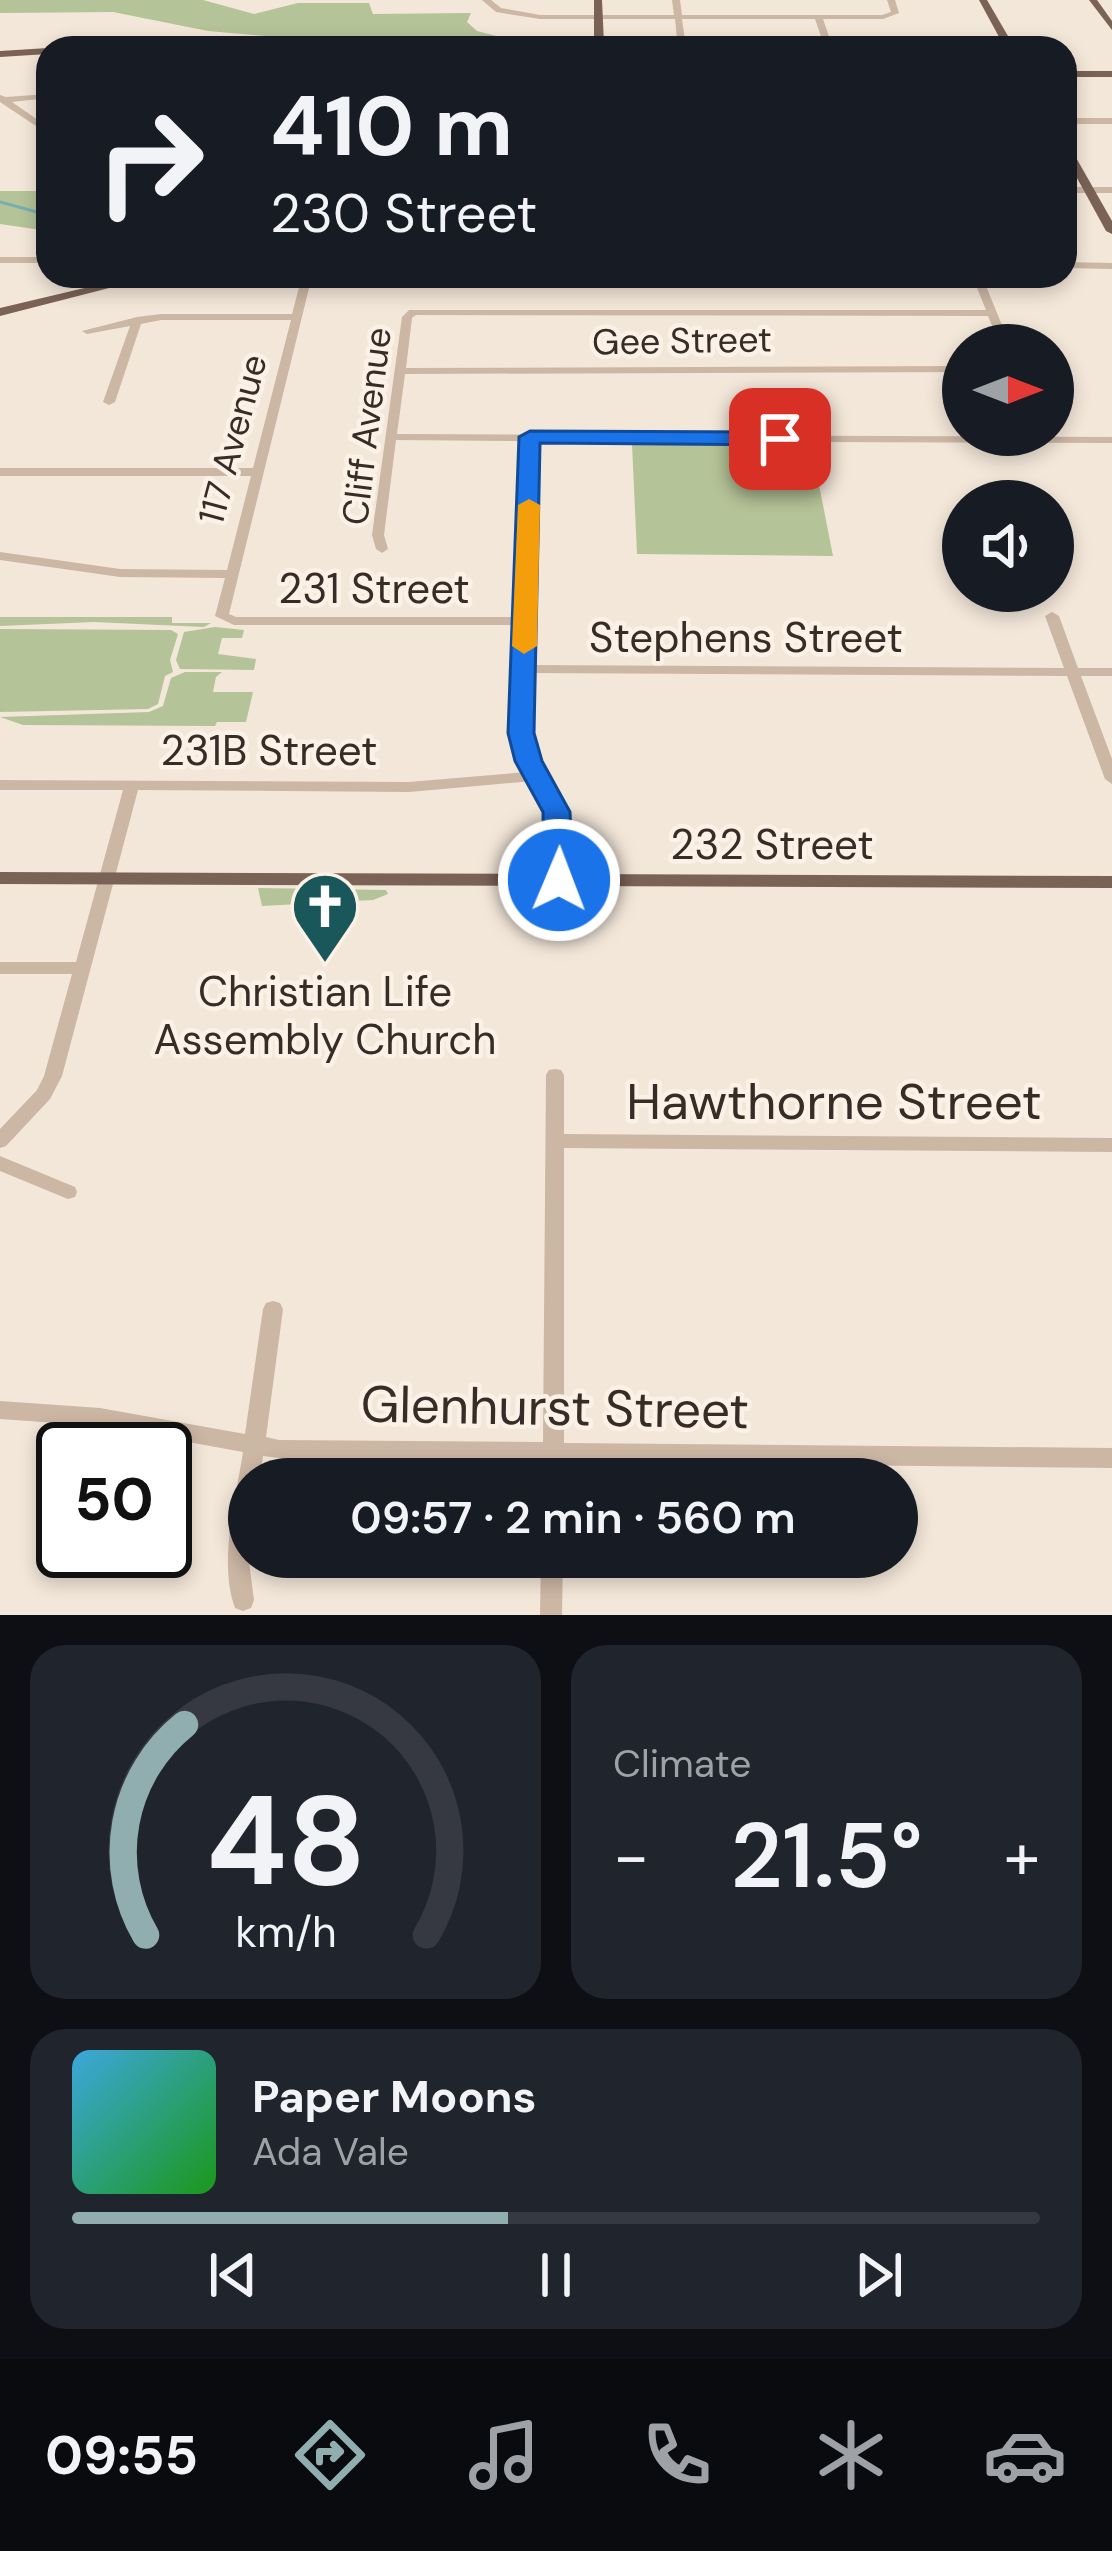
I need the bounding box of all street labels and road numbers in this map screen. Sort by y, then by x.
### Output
street label: Gee Street [592,315,772,366]
street label: Cliff Avenue [331,325,402,528]
street label: 117 Avenue [187,349,278,529]
street label: 231 Street [278,561,470,616]
street label: Stephens Street [589,610,903,665]
street label: 231B Street [161,723,377,778]
street label: 232 Street [670,817,874,872]
street label: Hawthorne Street [626,1068,1042,1135]
street label: Glenhurst Street [360,1371,750,1444]

